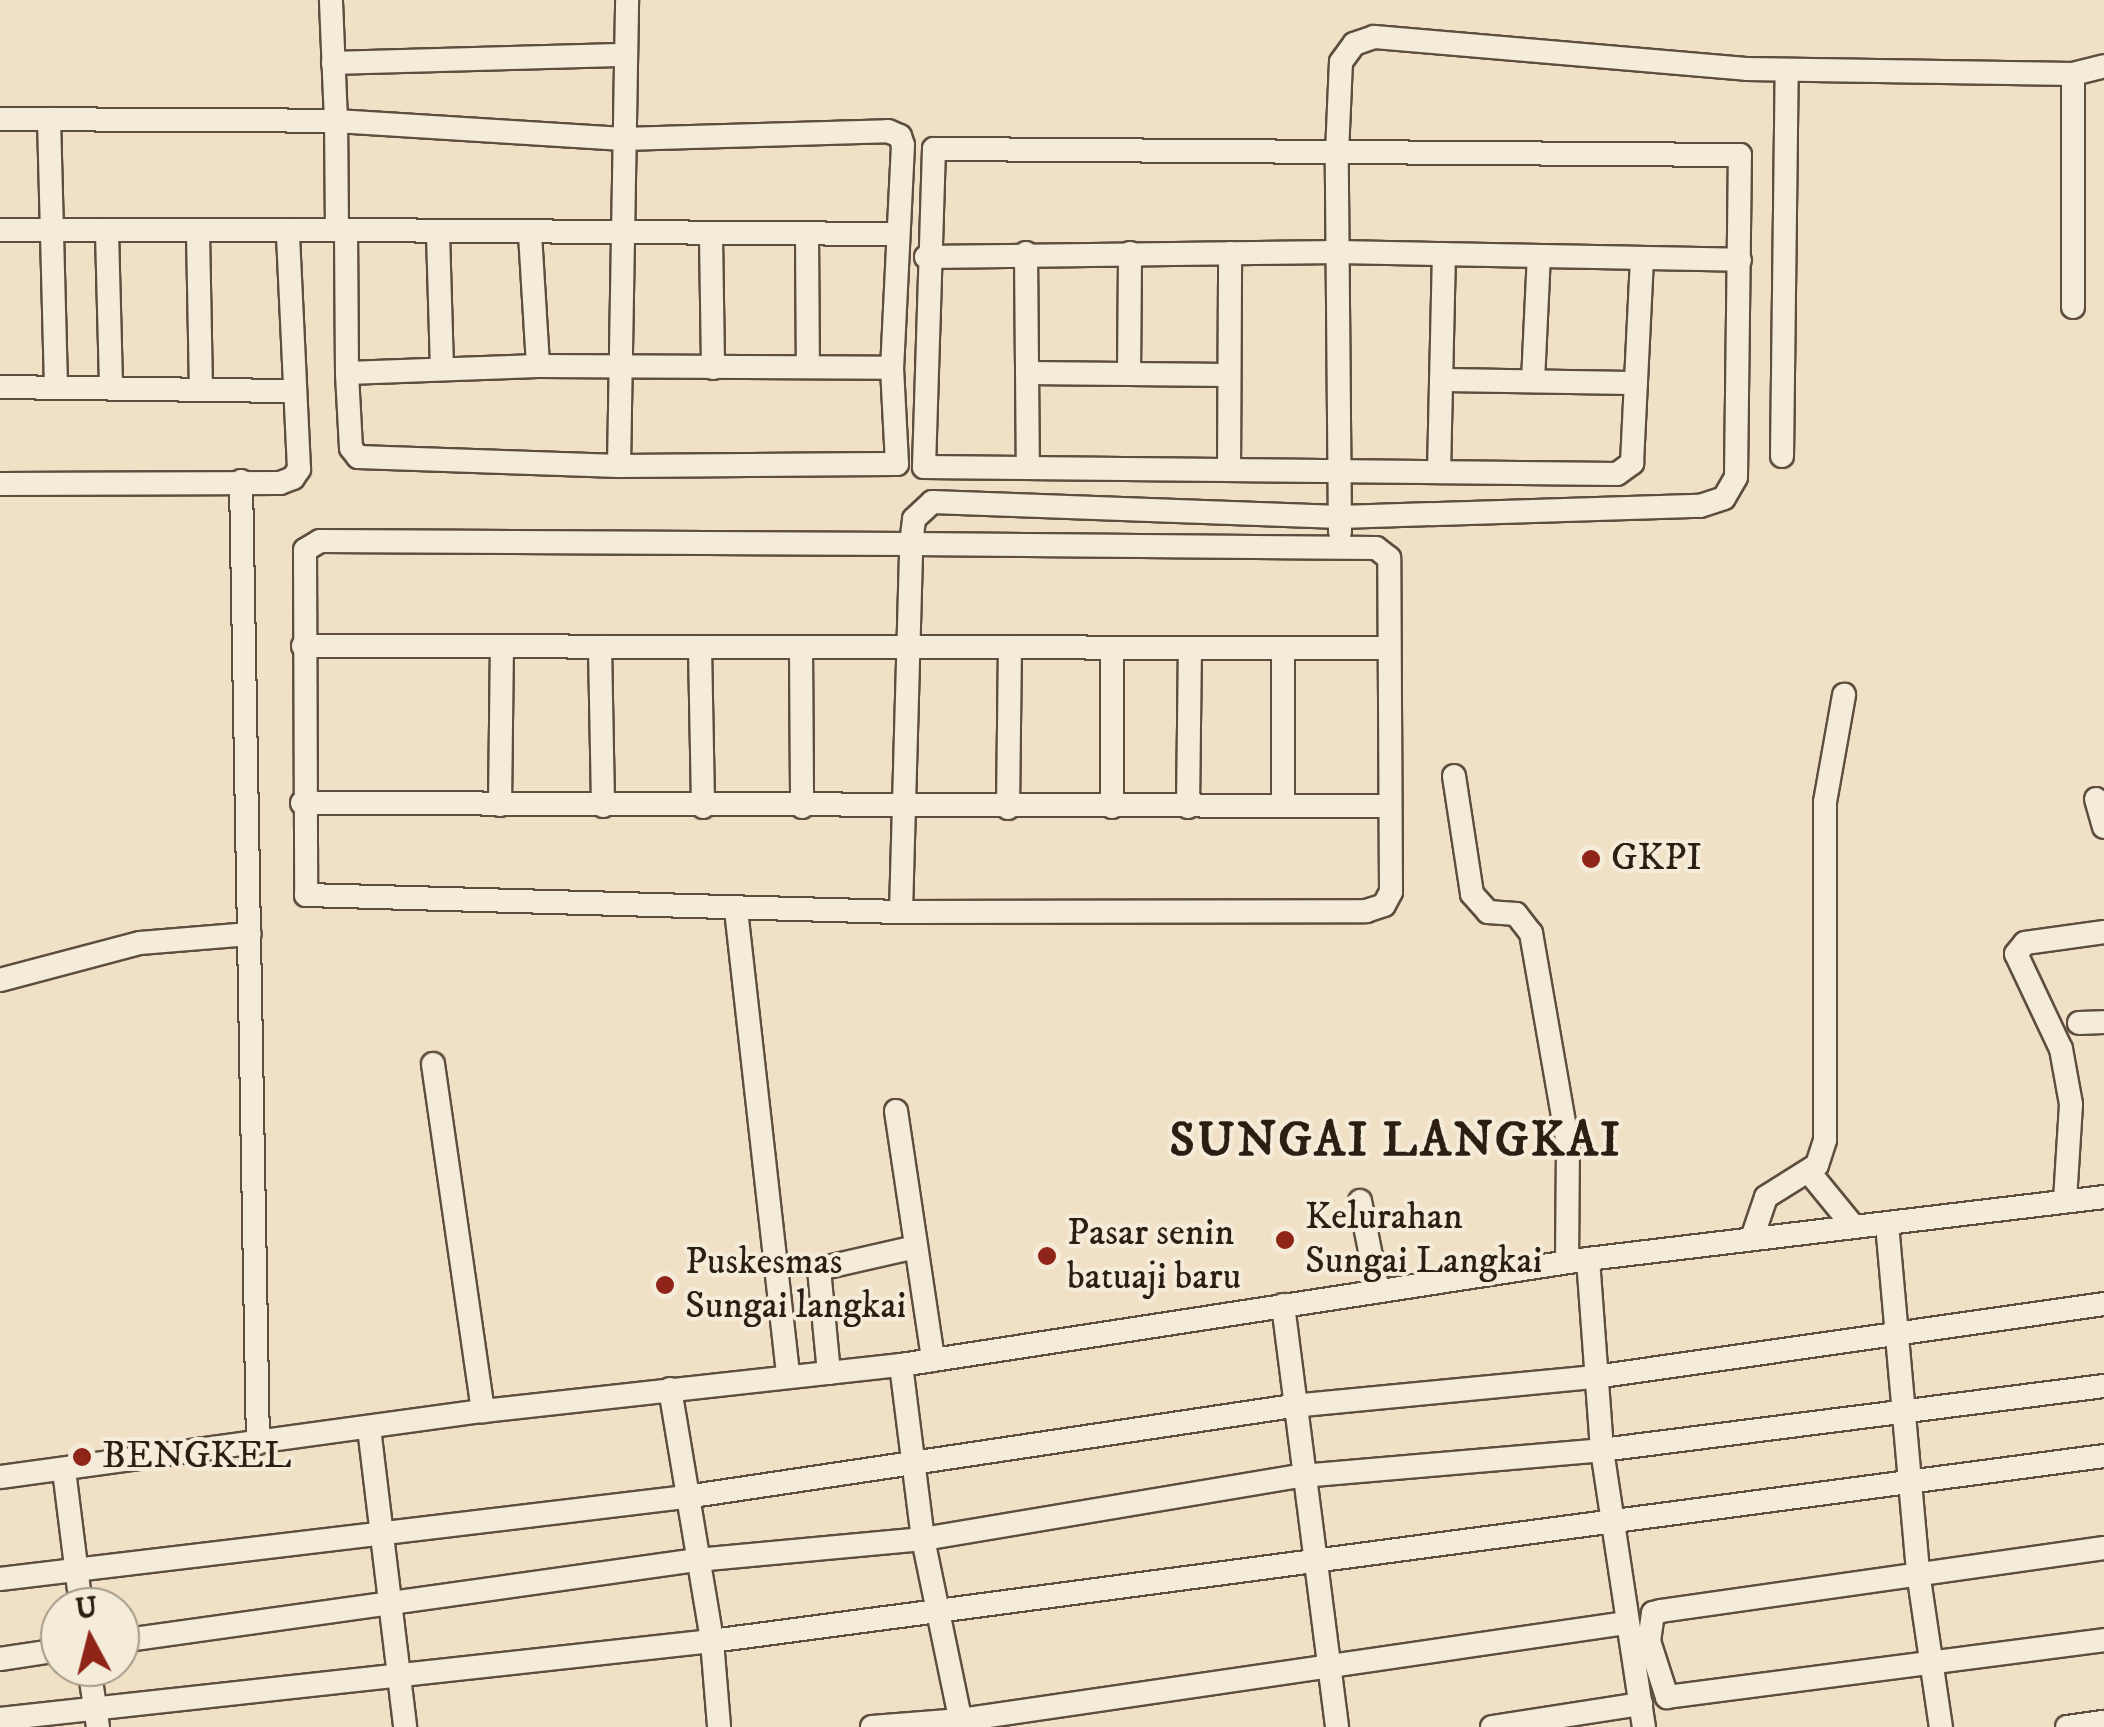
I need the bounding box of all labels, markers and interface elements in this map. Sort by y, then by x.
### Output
place label: GKPI [1611,836,1702,882]
marker: GKPI [1580,848,1602,870]
district label: SUNGAI LANGKAI [1170,1113,1622,1171]
place label: Kelurahan Sungai Langkai [1305,1195,1542,1284]
place label: Pasar senin batuaji baru [1067,1211,1241,1300]
marker: Kelurahan Sungai Langkai [1274,1229,1296,1251]
place label: Puskesmas Sungai langkai [685,1240,906,1330]
marker: Pasar senin batuaji baru [1036,1245,1058,1267]
marker: Puskesmas Sungai langkai [654,1274,676,1296]
place label: BENGKEL [102,1434,291,1480]
marker: BENGKEL [71,1446,93,1468]
north arrow [40,1587,140,1687]
text: U [74,1590,99,1627]

